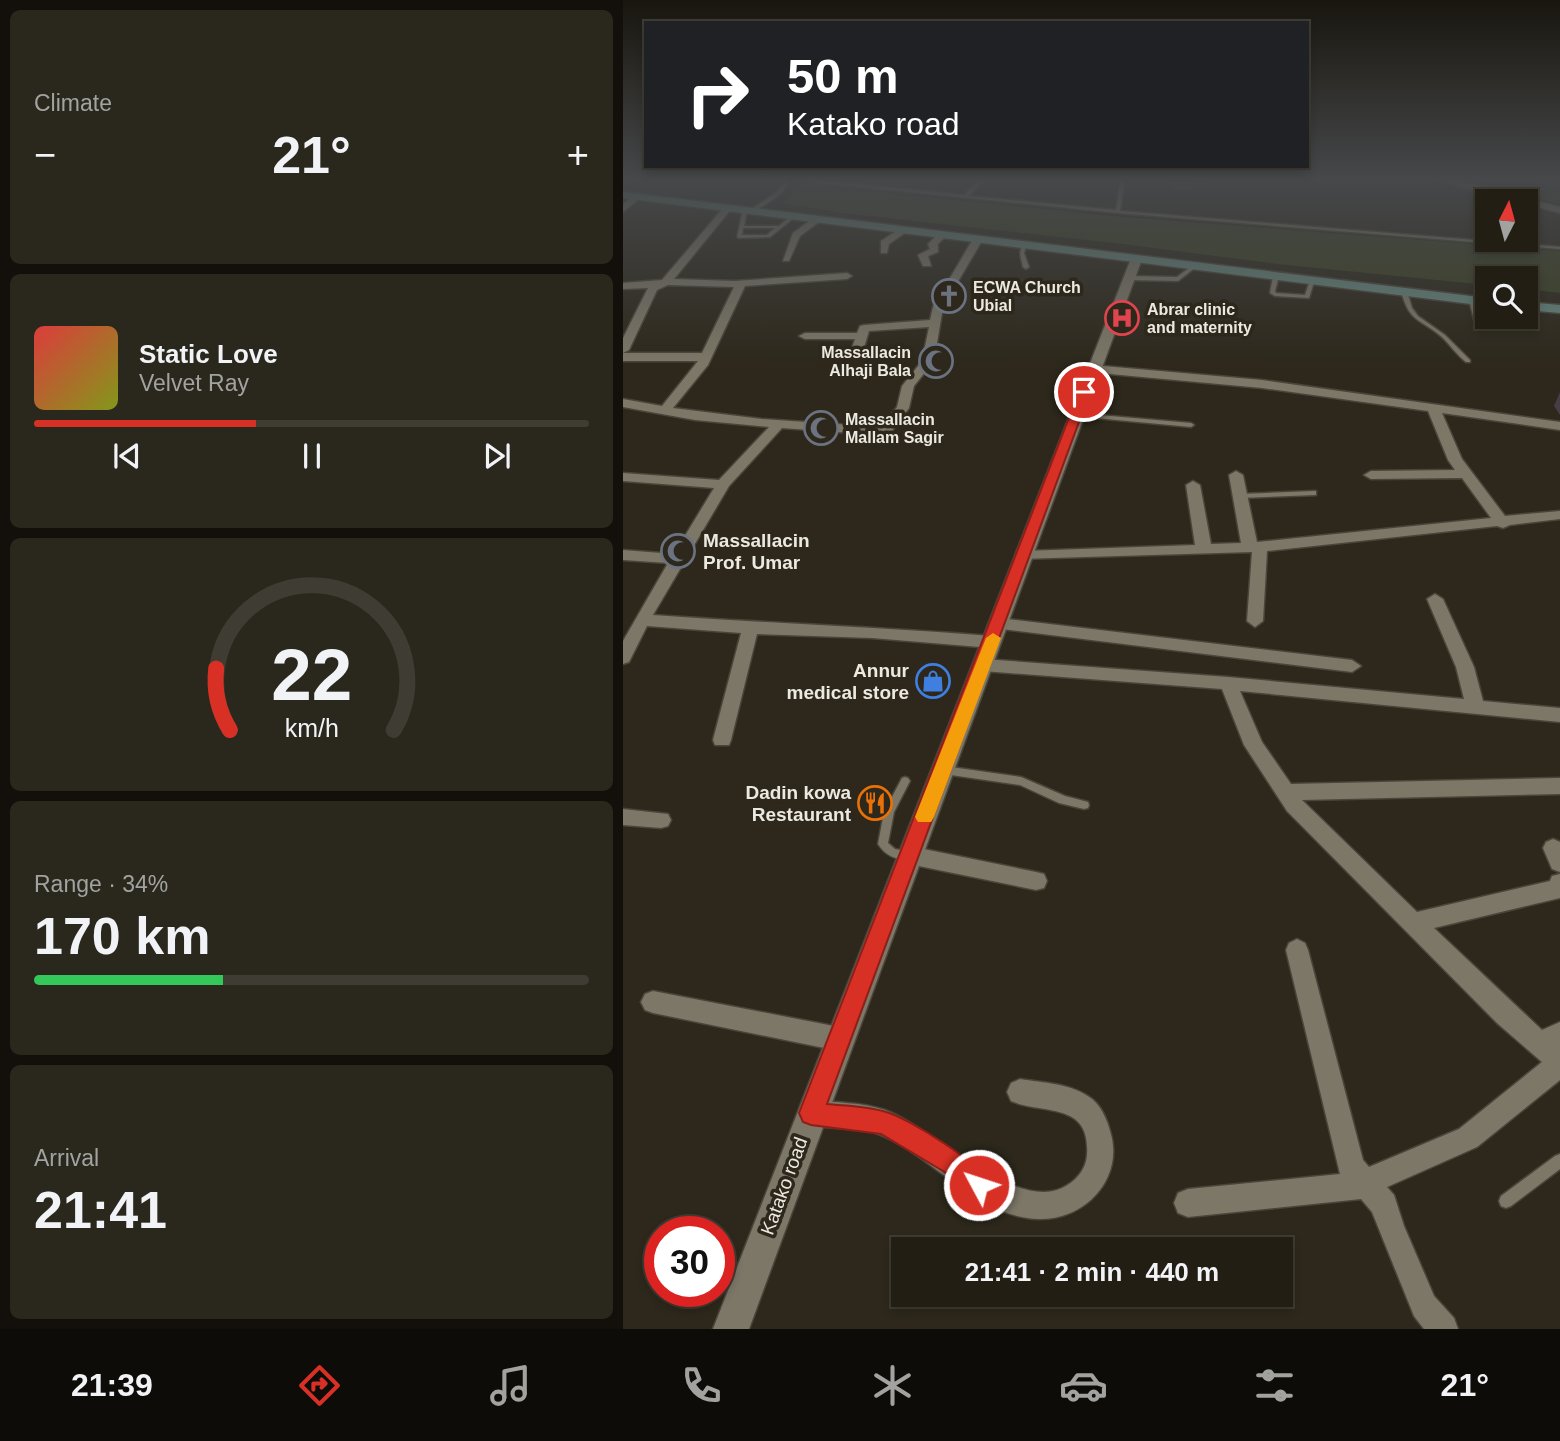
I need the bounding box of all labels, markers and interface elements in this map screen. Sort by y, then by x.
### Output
icon: right [672,49,763,140]
text: 50 m [787,49,899,103]
text: Climate [34,90,112,116]
text: Katako road [787,106,960,142]
text: 21° [272,126,351,184]
text: − [34,134,56,176]
text: + [567,134,589,176]
north arrow [1475,189,1538,252]
map controls [1475,189,1538,329]
button: search [1475,266,1538,329]
church icon: ECWA Church Ubial [930,277,968,315]
place label: ECWA Church Ubial [973,279,1081,314]
hospital icon: Abrar clinic and maternity [1103,299,1141,337]
place label: Abrar clinic and maternity [1147,301,1252,336]
text: Static Love [139,339,278,369]
mosque icon: Massallacin Alhaji Bala [917,342,955,380]
place label: Massallacin Alhaji Bala [821,344,911,379]
pin [1054,362,1114,422]
text: Velvet Ray [139,370,249,396]
icon: arrive [1065,373,1103,411]
mosque icon: Massallacin Mallam Sagir [802,409,840,447]
place label: Massallacin Mallam Sagir [845,411,944,446]
icon: previous [108,437,146,475]
icon: pause [293,437,331,475]
icon: next [478,437,516,475]
place label: Massallacin Prof. Umar [703,530,810,573]
mosque icon: Massallacin Prof. Umar [659,532,697,570]
text: 22 [271,635,352,716]
place label: Annur medical store [787,660,910,703]
shop icon: Annur medical store [914,662,952,700]
text: km/h [284,714,339,742]
place label: Dadin kowa Restaurant [745,782,852,825]
restaurant icon: Dadin kowa Restaurant [856,784,894,822]
text: Range · 34% [34,871,168,897]
text: 170 km [34,907,210,965]
street label: Katako road [757,1134,811,1238]
text: Arrival [34,1145,99,1171]
position arrow [942,1148,1016,1222]
text: 21:41 [34,1181,167,1239]
speed limit sign: 30 [644,1216,735,1307]
text: 21:41 · 2 min · 440 m [965,1257,1219,1287]
icon: directions [295,1361,344,1410]
icon: music [486,1361,535,1410]
icon: phone [677,1361,726,1410]
icon: climate [868,1361,917,1410]
icon: car [1059,1361,1108,1410]
icon: filters [1250,1361,1299,1410]
text: 21:39 [71,1367,153,1403]
text: 21° [1441,1367,1489,1403]

